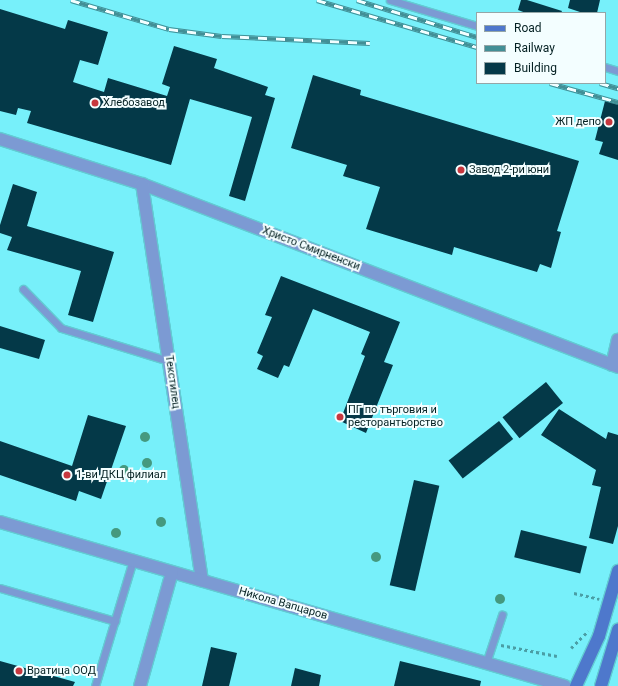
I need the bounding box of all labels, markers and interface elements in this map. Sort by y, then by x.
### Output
legend [476,12,606,84]
text: Road [514,21,542,35]
text: Railway [514,41,555,55]
text: Building [514,61,557,75]
place label: Хлебозавод [103,96,165,110]
marker: Хлебозавод [90,98,100,108]
place label: ЖП депо [555,115,601,129]
marker: ЖП депо [604,117,614,127]
place label: Завод 2-ри юни [469,163,549,177]
marker: Завод 2-ри юни [456,165,466,175]
street label: Христо Смирненски [260,224,362,274]
street label: Текстилец [162,354,182,410]
place label: ПГ по търговия и ресторантьорство [348,404,443,430]
marker: ПГ по търговия и ресторантьорство [335,412,345,422]
place label: 1-ви ДКЦ филиал [76,468,166,482]
marker: 1-ви ДКЦ филиал [61,469,73,481]
street label: Никола Вапцаров [237,585,329,623]
place label: Вратица ООД [27,664,96,678]
marker: Вратица ООД [14,666,24,676]

